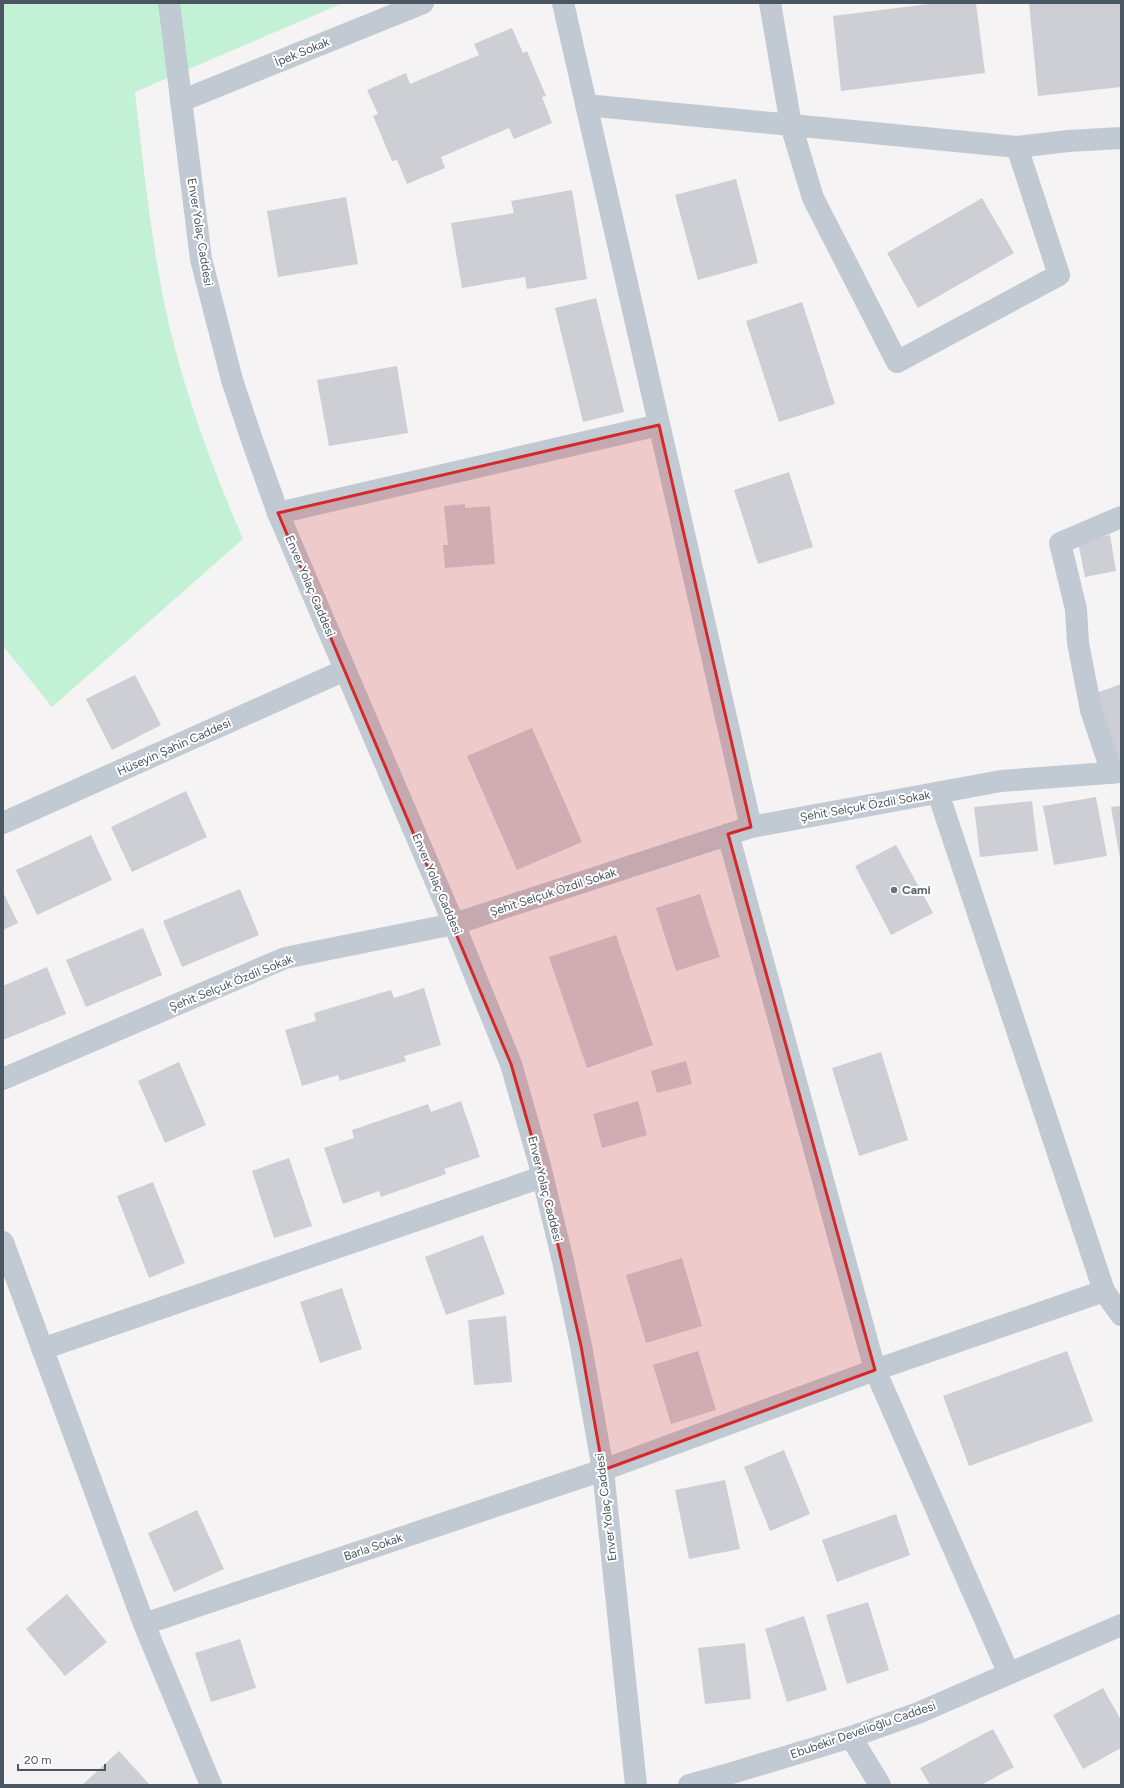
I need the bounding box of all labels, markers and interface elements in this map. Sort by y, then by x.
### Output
street label: İpek Sokak [273,35,332,69]
street label: Enver Yolaç Caddesi [185,177,215,287]
street label: Enver Yolaç Caddesi [282,533,338,639]
street label: Hüseyin Şahin Caddesi [115,716,233,778]
street label: Şehit Selçuk Özdil Sokak [799,788,931,824]
street label: Enver Yolaç Caddesi [409,831,465,937]
street label: Şehit Selçuk Özdil Sokak [488,865,618,919]
place label: Cami [902,883,931,897]
marker: Cami [889,885,899,895]
street label: Şehit Selçuk Özdil Sokak [167,952,295,1014]
street label: Enver Yolaç Caddesi [525,1134,565,1244]
street label: Enver Yolaç Caddesi [592,1452,620,1562]
street label: Barla Sokak [342,1530,404,1564]
street label: Ebubekir Develioğlu Caddesi [788,1699,938,1761]
scale bar [18,1746,105,1772]
text: 20 m [24,1753,52,1767]

